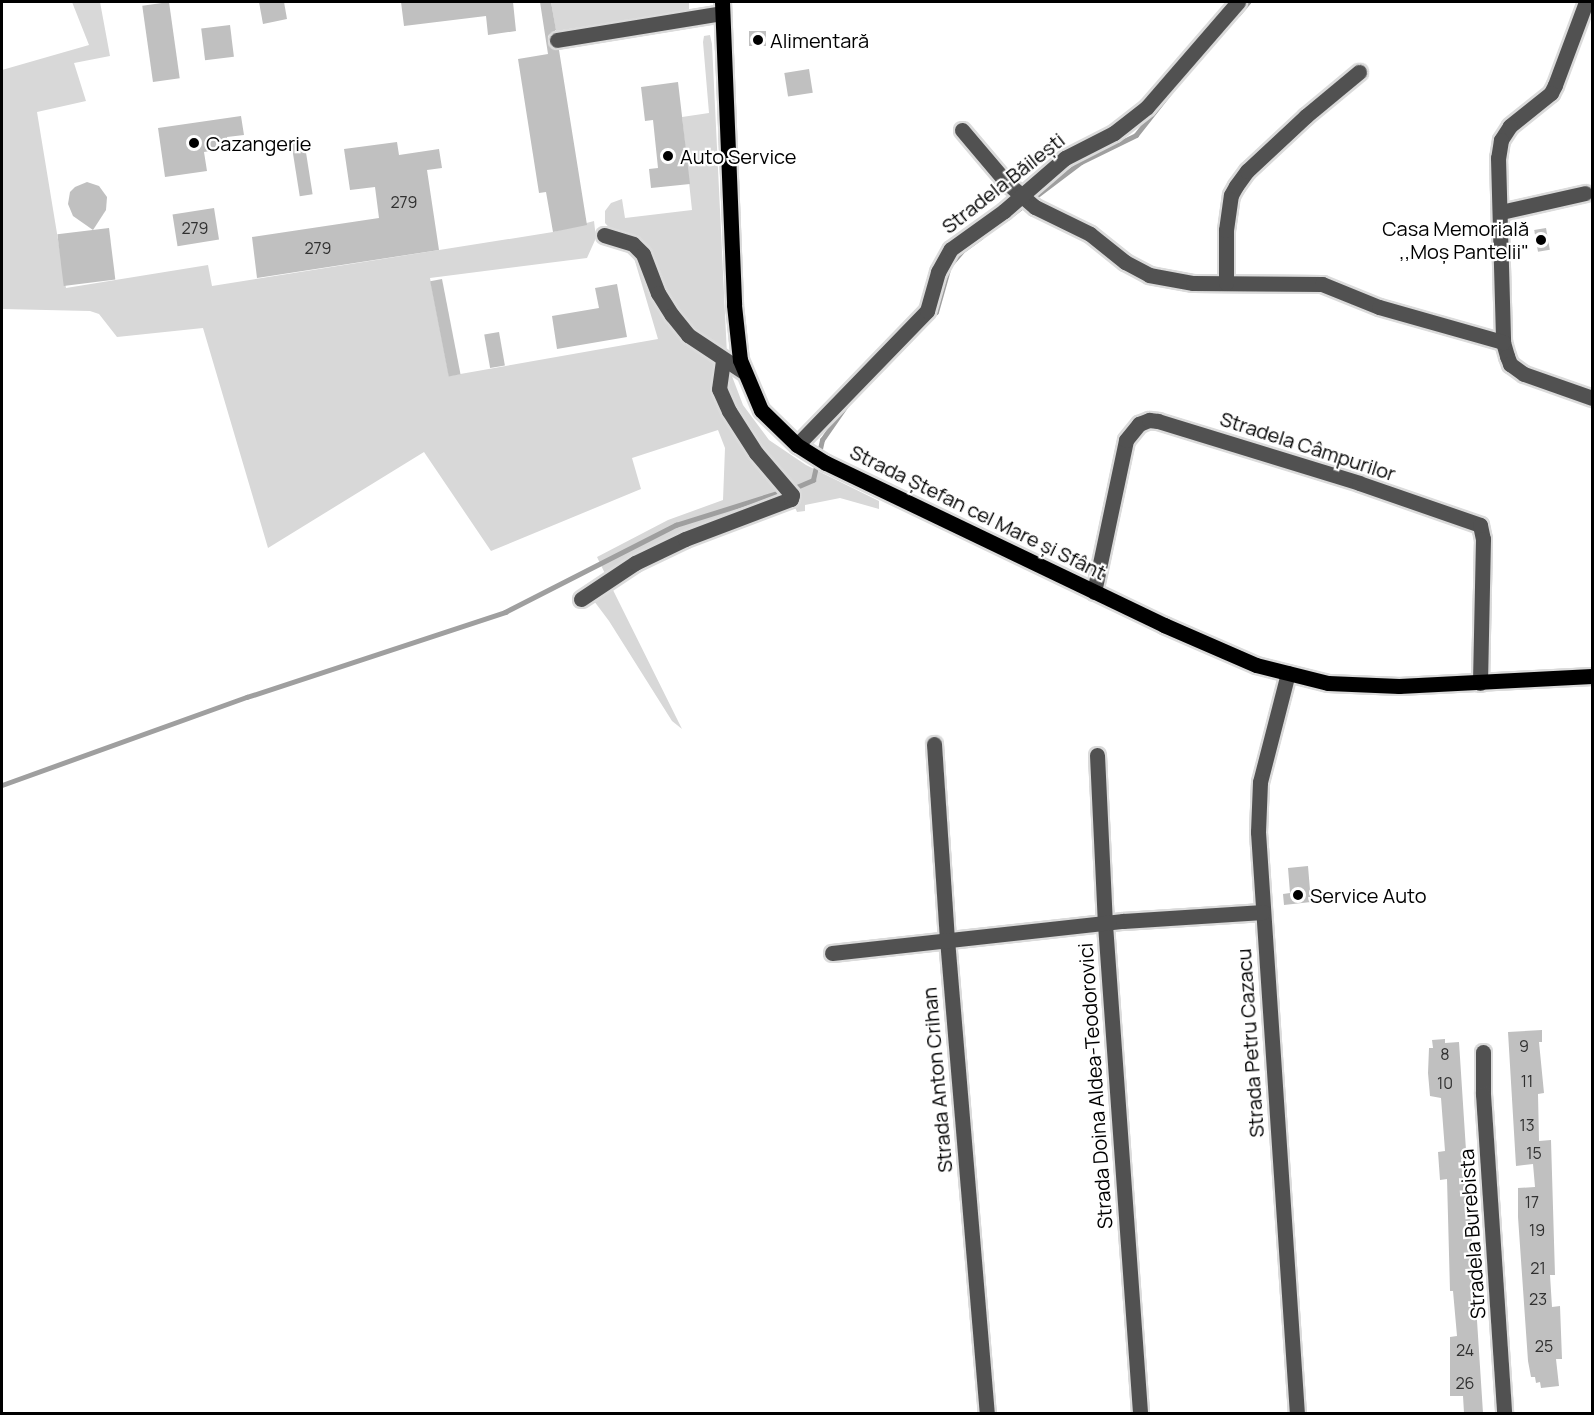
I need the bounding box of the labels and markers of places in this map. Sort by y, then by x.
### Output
place label: Alimentară [770,28,869,52]
marker: Alimentară [751,33,765,47]
place label: Cazangerie [206,131,311,155]
marker: Cazangerie [187,136,201,150]
place label: Auto Service [680,144,797,168]
marker: Auto Service [661,149,675,163]
place label: Casa Memorială ,,Moș Pantelii" [1382,216,1529,263]
marker: Casa Memorială ,,Moș Pantelii" [1534,233,1548,247]
place label: Service Auto [1310,883,1427,907]
marker: Service Auto [1291,888,1305,902]

